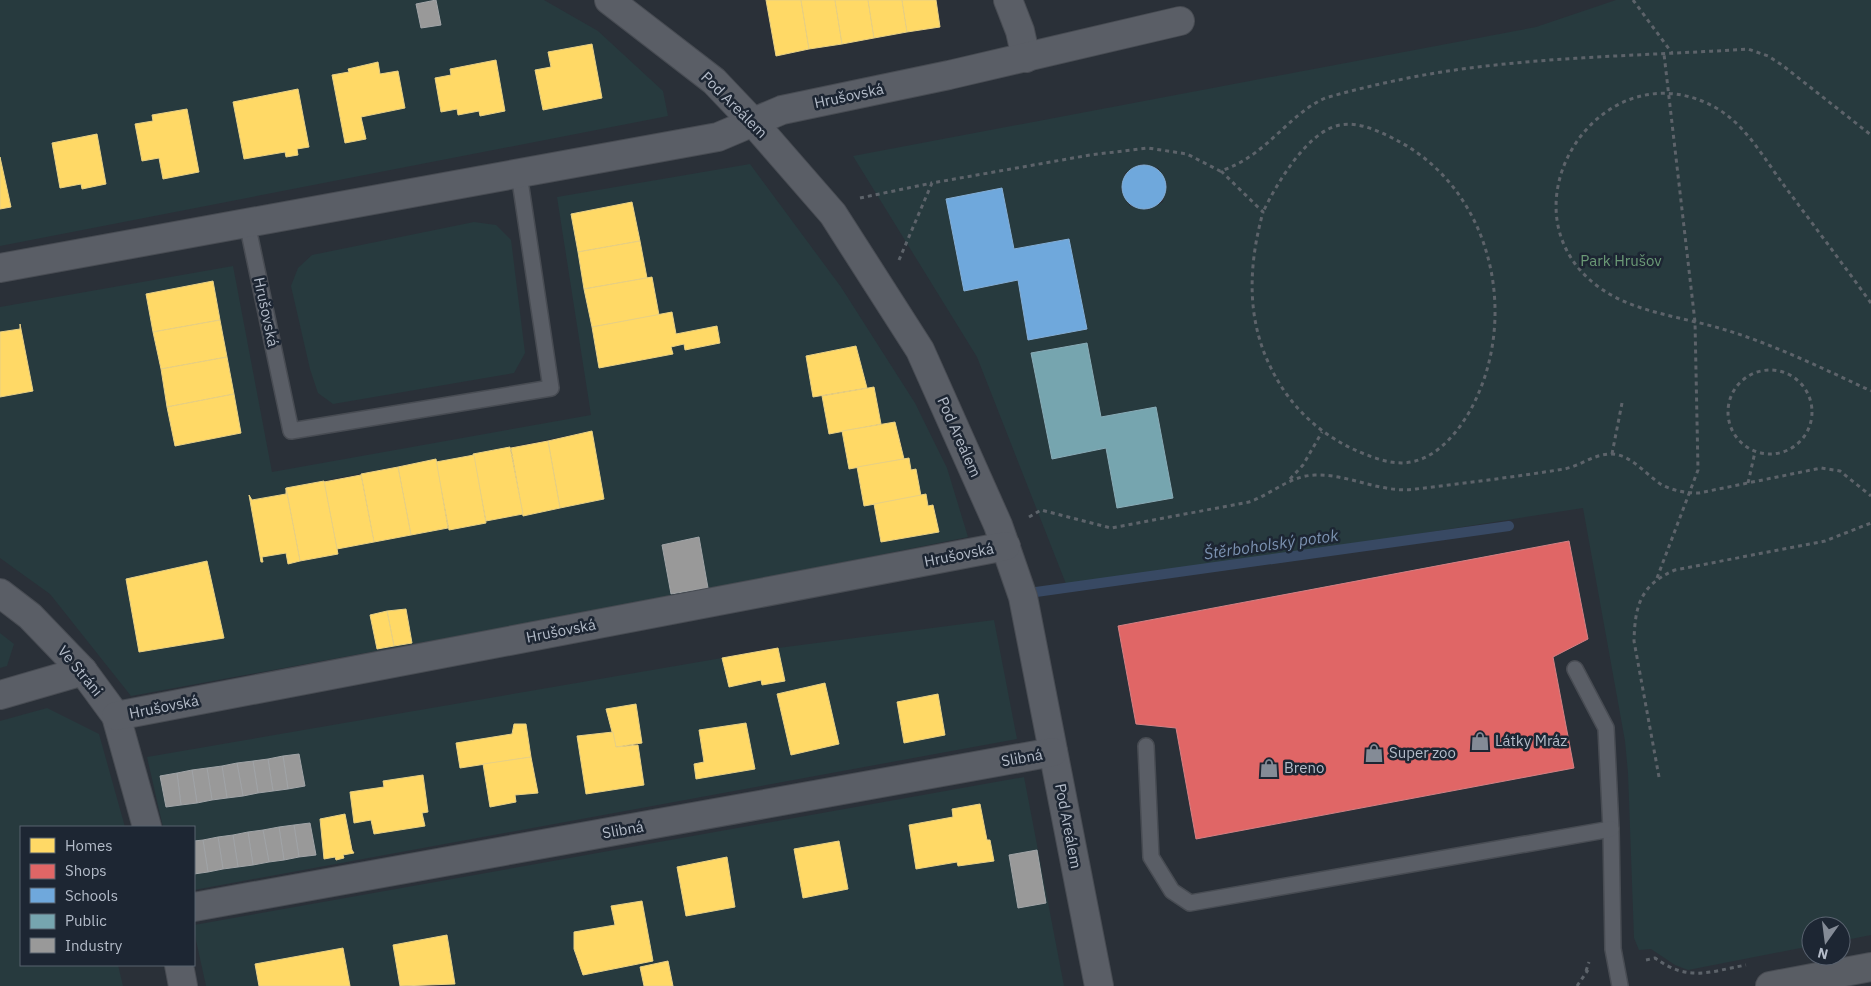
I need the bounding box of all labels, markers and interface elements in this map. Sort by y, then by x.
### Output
street label: Pod Areálem [697,67,772,142]
street label: Hrušovská [812,79,885,112]
park label: Park Hrušov [1580,251,1662,270]
street label: Hrušovská [250,275,283,348]
street label: Pod Areálem [933,394,986,480]
water label: Štěrboholský potok [1202,524,1340,563]
street label: Hrušovská [922,538,995,571]
street label: Hrušovská [524,614,597,647]
street label: Ve Stráni [54,642,107,700]
street label: Hrušovská [127,690,200,723]
shop icon: Látky Mráz [1469,730,1491,752]
place label: Látky Mráz [1495,731,1567,750]
shop icon: Super zoo [1363,742,1385,764]
place label: Super zoo [1389,743,1456,762]
street label: Slibná [1000,745,1044,770]
shop icon: Breno [1258,757,1280,779]
place label: Breno [1284,758,1324,777]
street label: Pod Areálem [1051,782,1086,870]
street label: Slibná [601,817,645,842]
legend [20,826,195,966]
text: Homes [65,836,113,855]
text: Shops [65,861,107,880]
text: Schools [65,886,118,905]
text: Public [65,911,107,930]
north arrow [1801,916,1851,966]
text: Industry [65,936,123,955]
text: N [1816,944,1830,964]

